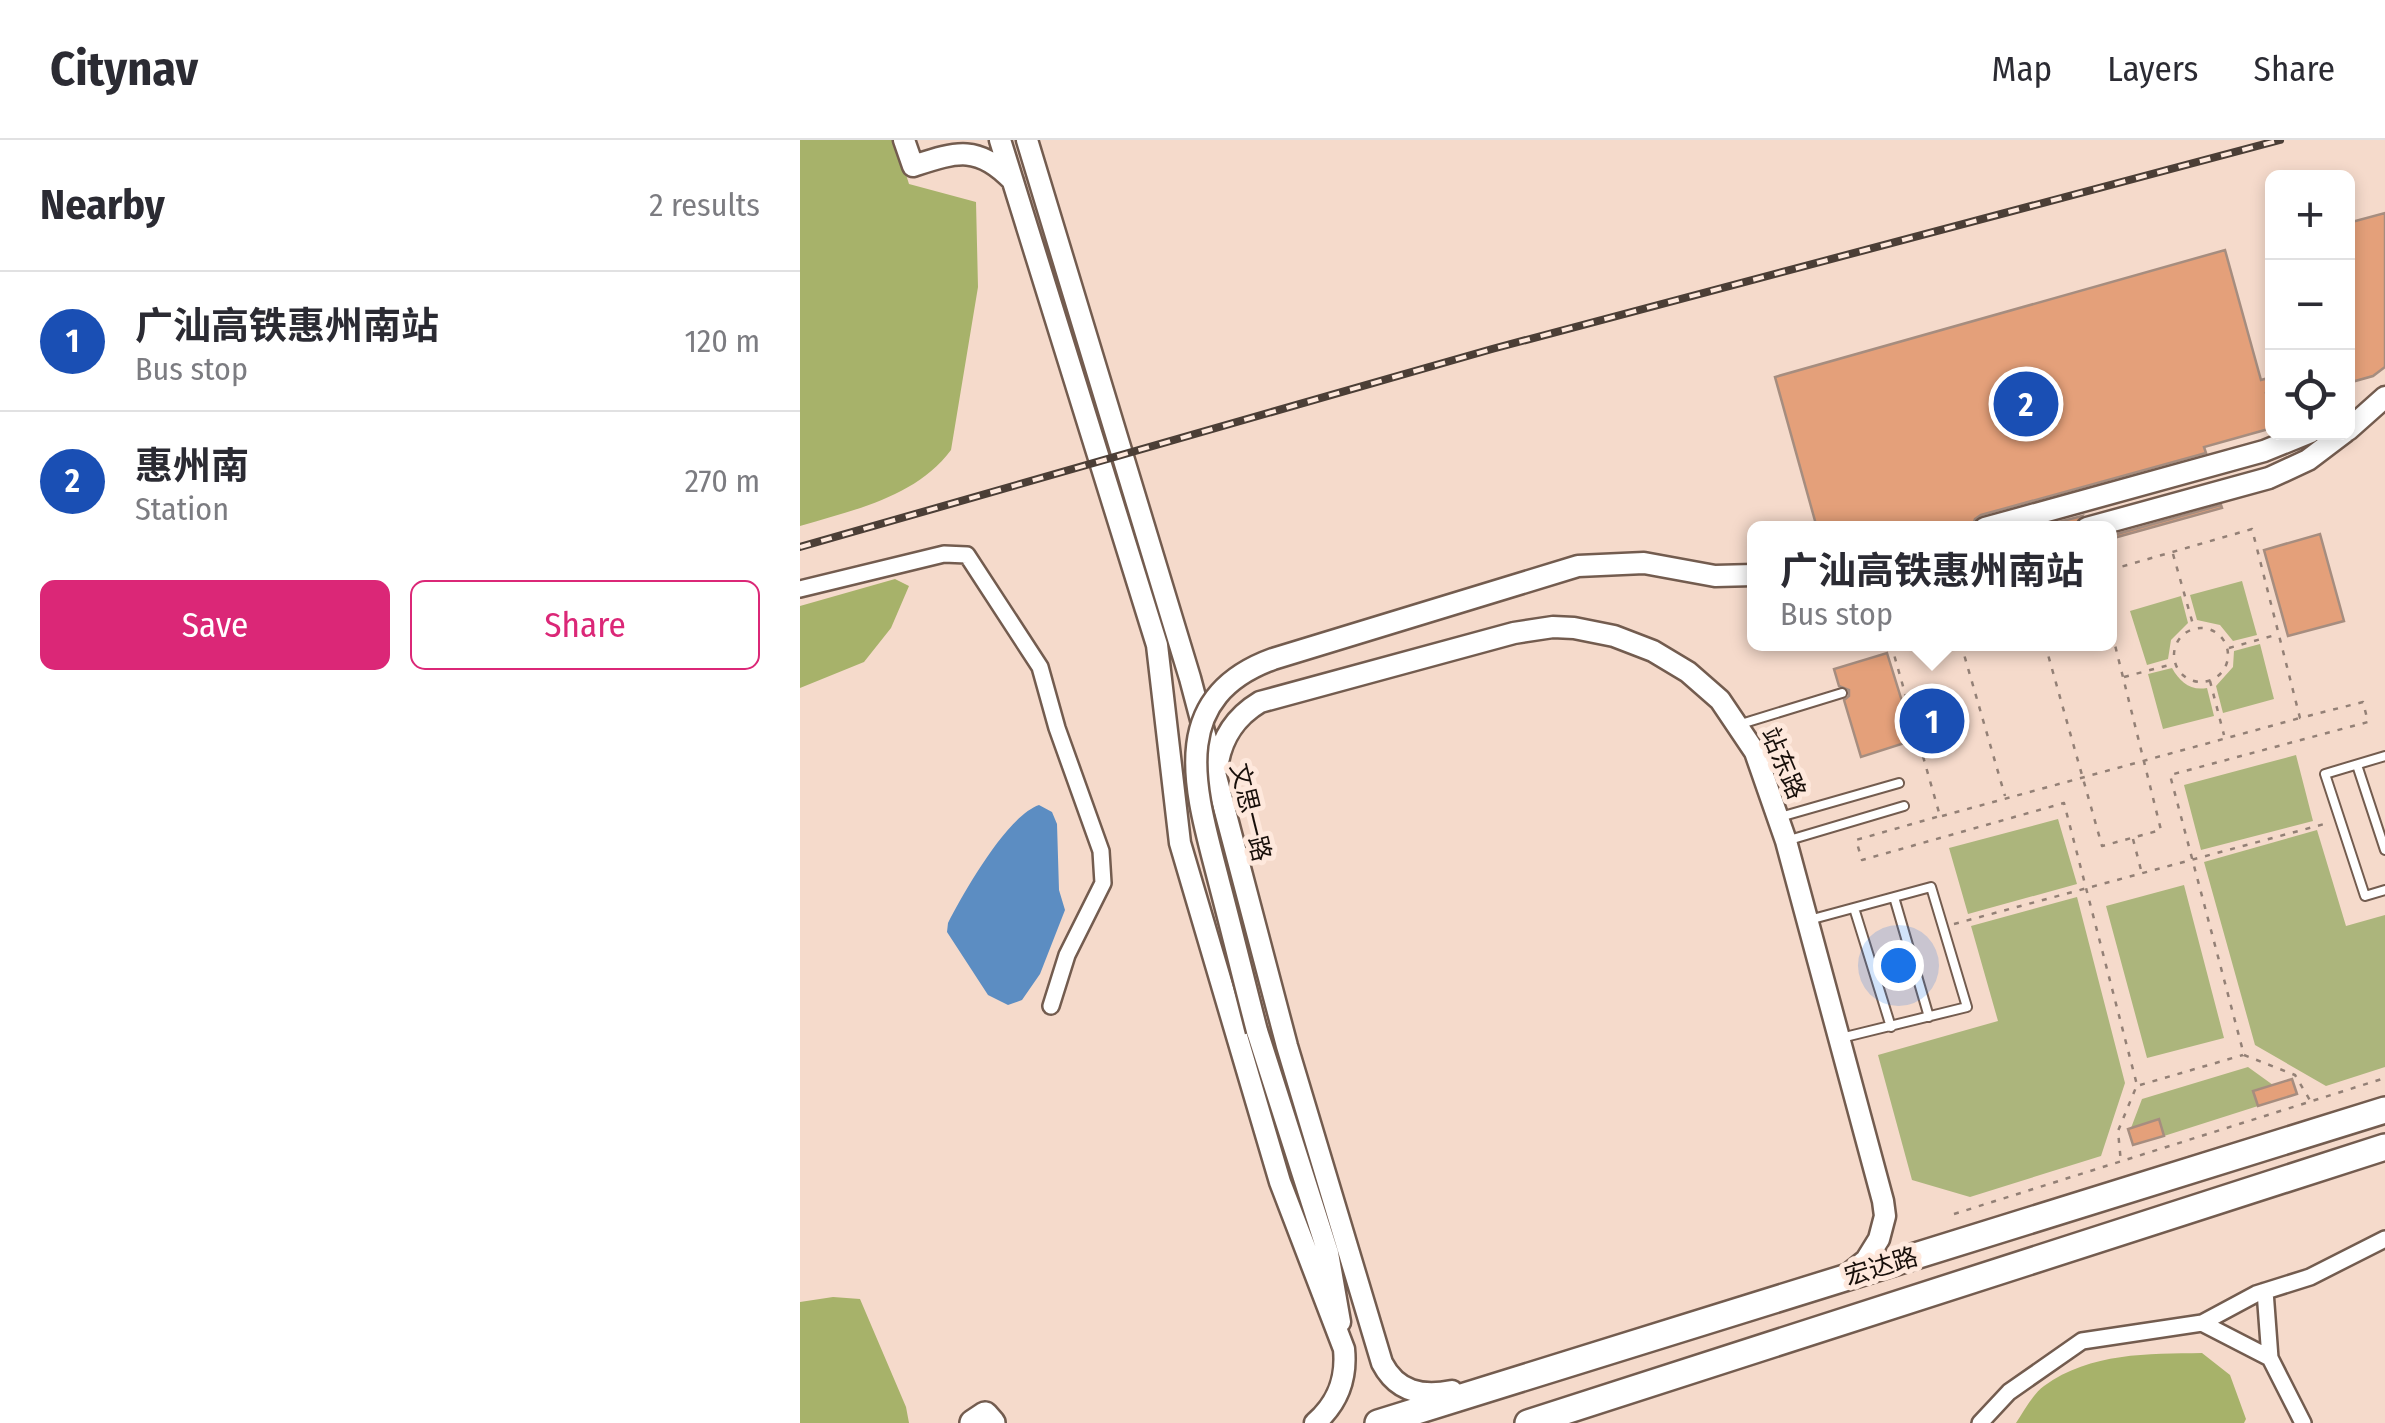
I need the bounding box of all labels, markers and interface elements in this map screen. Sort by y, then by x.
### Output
text: Citynav [50,40,198,98]
text: Map [1992,48,2052,90]
text: Layers [2107,48,2199,90]
text: Share [2254,48,2335,90]
map controls [2265,170,2355,440]
button: + [2265,170,2355,260]
text: Nearby [40,180,165,230]
text: 2 results [649,186,760,224]
button: − [2265,260,2355,350]
text: 广汕高铁惠州南站 [135,303,439,349]
text: 1 [66,322,79,360]
text: 120 m [685,322,760,360]
text: Bus stop [135,350,248,388]
button: locate [2265,350,2355,440]
pin: 2 [1994,366,2058,442]
text: 惠州南 [135,443,249,489]
text: 2 [65,462,80,500]
text: 270 m [685,462,760,500]
text: Station [135,490,229,528]
popup [1747,521,2117,651]
text: 广汕高铁惠州南站 [1780,548,2084,594]
button: Save [40,580,390,670]
button: Share [410,580,760,670]
text: Bus stop [1780,595,1893,633]
pin: 1 [1900,684,1964,758]
street label: 站东路 [1755,723,1812,804]
street label: 文思一路 [1223,760,1277,864]
your location [1873,940,1924,991]
street label: 宏达路 [1841,1242,1922,1292]

